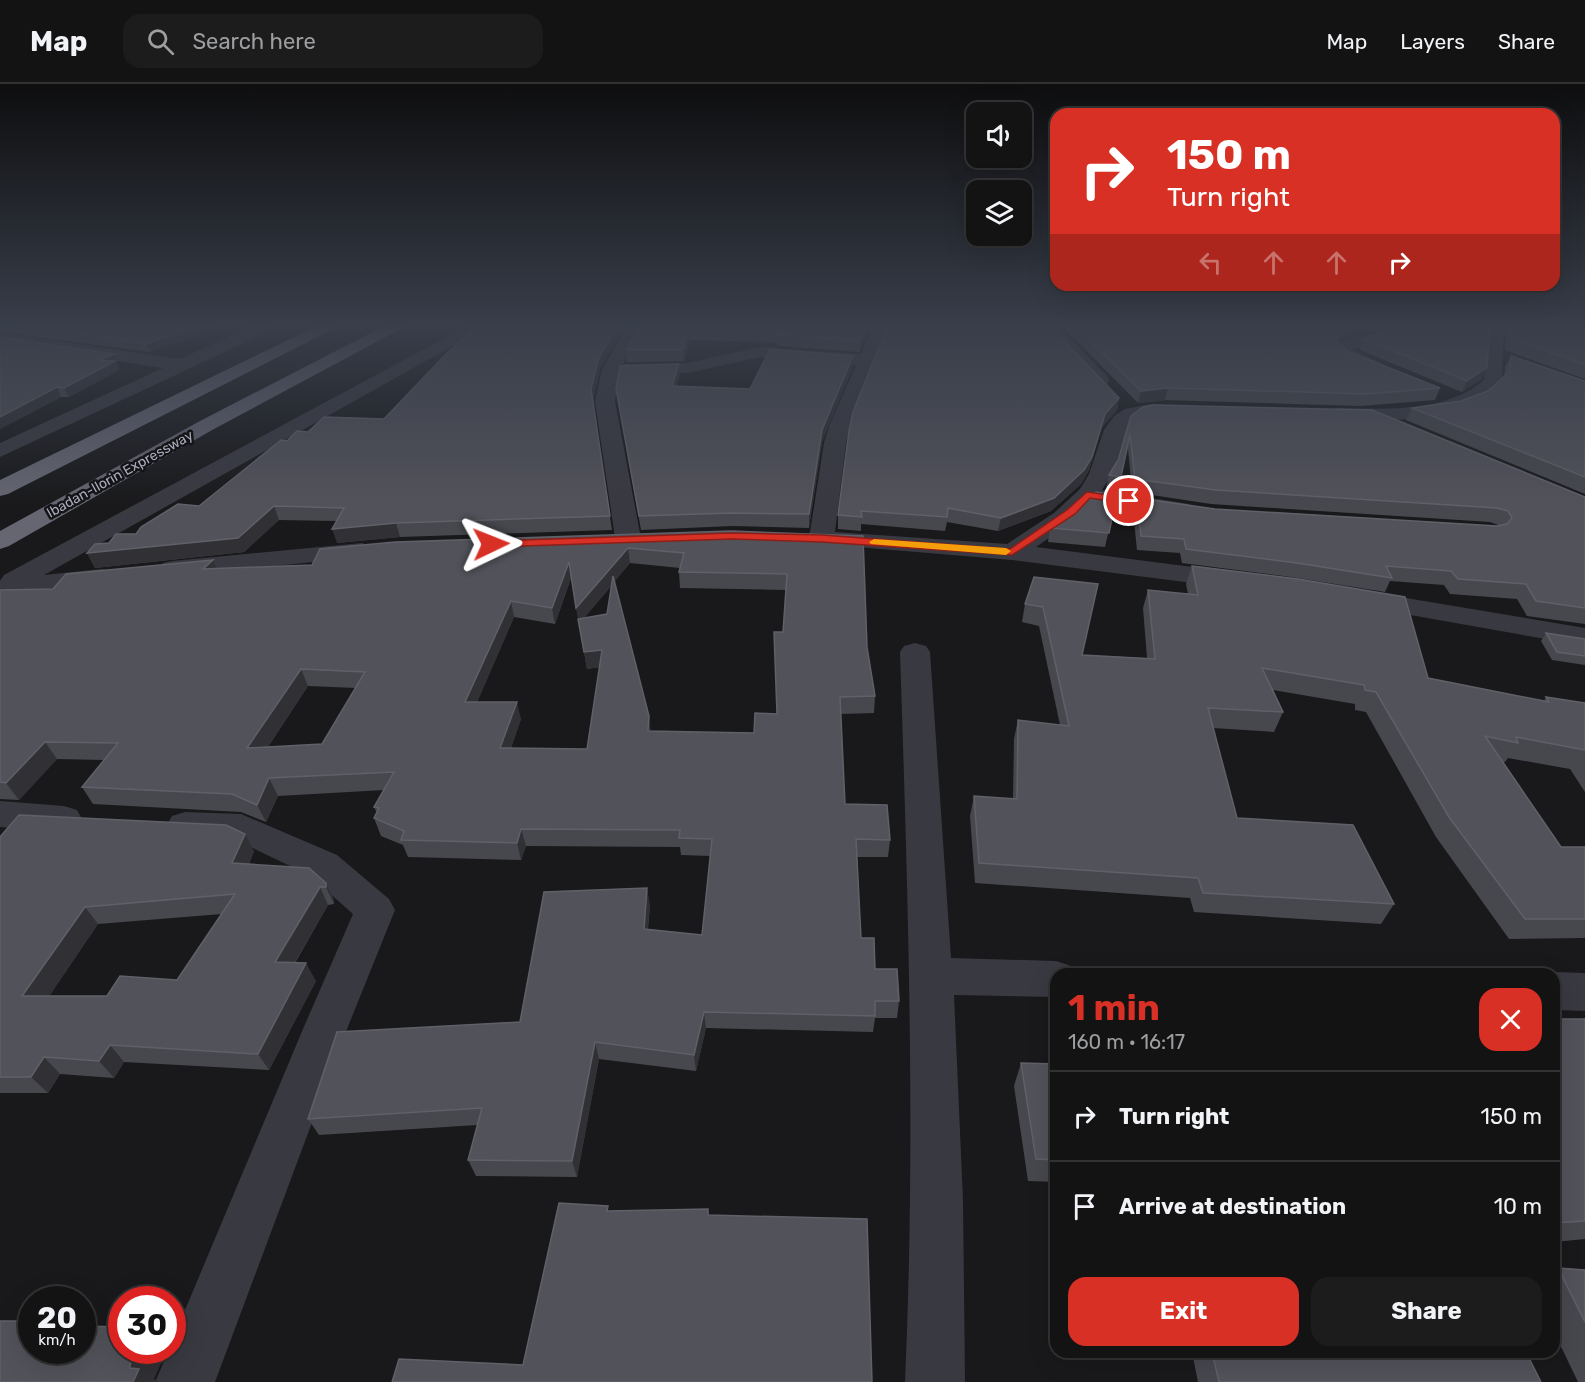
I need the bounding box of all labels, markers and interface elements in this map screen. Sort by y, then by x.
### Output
search box [123,14,543,68]
text: Map [30,25,87,58]
icon: search [144,25,177,58]
text: Search here [192,28,316,55]
text: Map [1326,29,1367,54]
text: Layers [1400,29,1465,54]
text: Share [1498,29,1555,54]
map controls [966,102,1032,246]
button: sound [966,102,1032,168]
text: 150 m [1167,130,1291,180]
icon: right [1068,132,1146,210]
button: layers [966,180,1032,246]
text: Turn right [1167,181,1290,213]
icon: left [1194,246,1227,279]
icon: ahead [1257,246,1290,279]
icon: ahead [1320,246,1353,279]
icon: right [1383,246,1416,279]
street label: Ibadan-Ilorin Expressway [44,426,196,521]
pin [1103,475,1154,526]
icon: arrive [1112,484,1145,517]
position arrow [459,512,523,576]
text: 1 min [1068,986,1160,1029]
button: close [1479,988,1542,1051]
text: 160 m · 16:17 [1068,1030,1185,1054]
icon: right [1068,1100,1101,1133]
text: Turn right [1119,1103,1229,1130]
text: 150 m [1481,1103,1542,1130]
icon: arrive [1068,1190,1101,1223]
text: Arrive at destination [1119,1193,1346,1220]
text: 10 m [1494,1193,1542,1220]
button: Exit [1068,1277,1299,1346]
button: Share [1311,1277,1542,1346]
speed limit sign: 30 [108,1286,186,1364]
text: 20 [37,1300,77,1336]
text: km/h [38,1331,76,1349]

